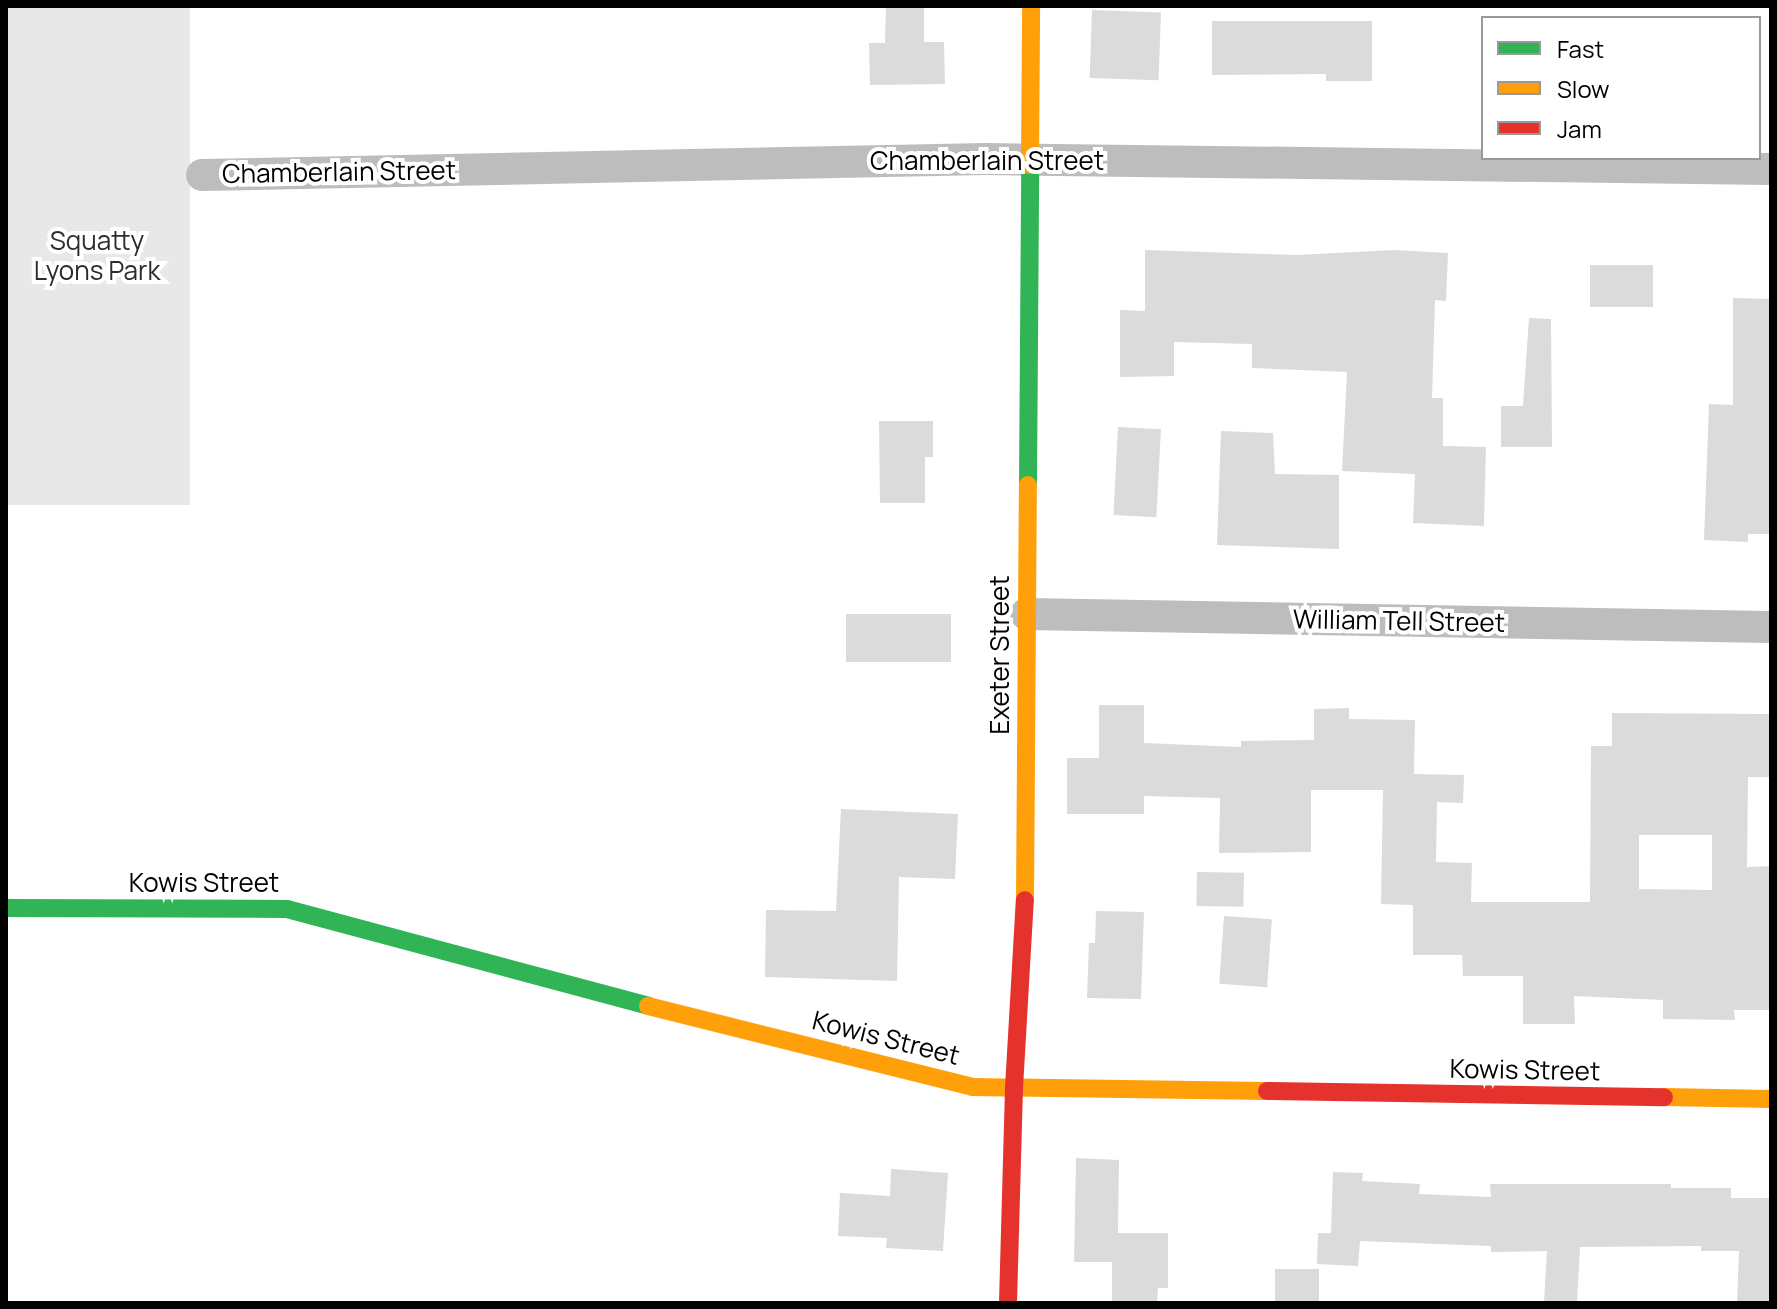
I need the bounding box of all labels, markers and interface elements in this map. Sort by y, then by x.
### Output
legend [1481,16,1761,160]
text: Fast [1557,32,1604,65]
text: Slow [1557,72,1610,105]
text: Jam [1557,112,1602,145]
street label: Chamberlain Street [870,145,1104,177]
street label: Chamberlain Street [222,154,456,190]
park label: Squatty Lyons Park [34,225,160,286]
street label: Exeter Street [984,575,1016,735]
street label: William Tell Street [1293,604,1505,638]
street label: Kowis Street [129,867,279,899]
street label: Kowis Street [809,1005,963,1071]
street label: Kowis Street [1449,1053,1601,1087]

